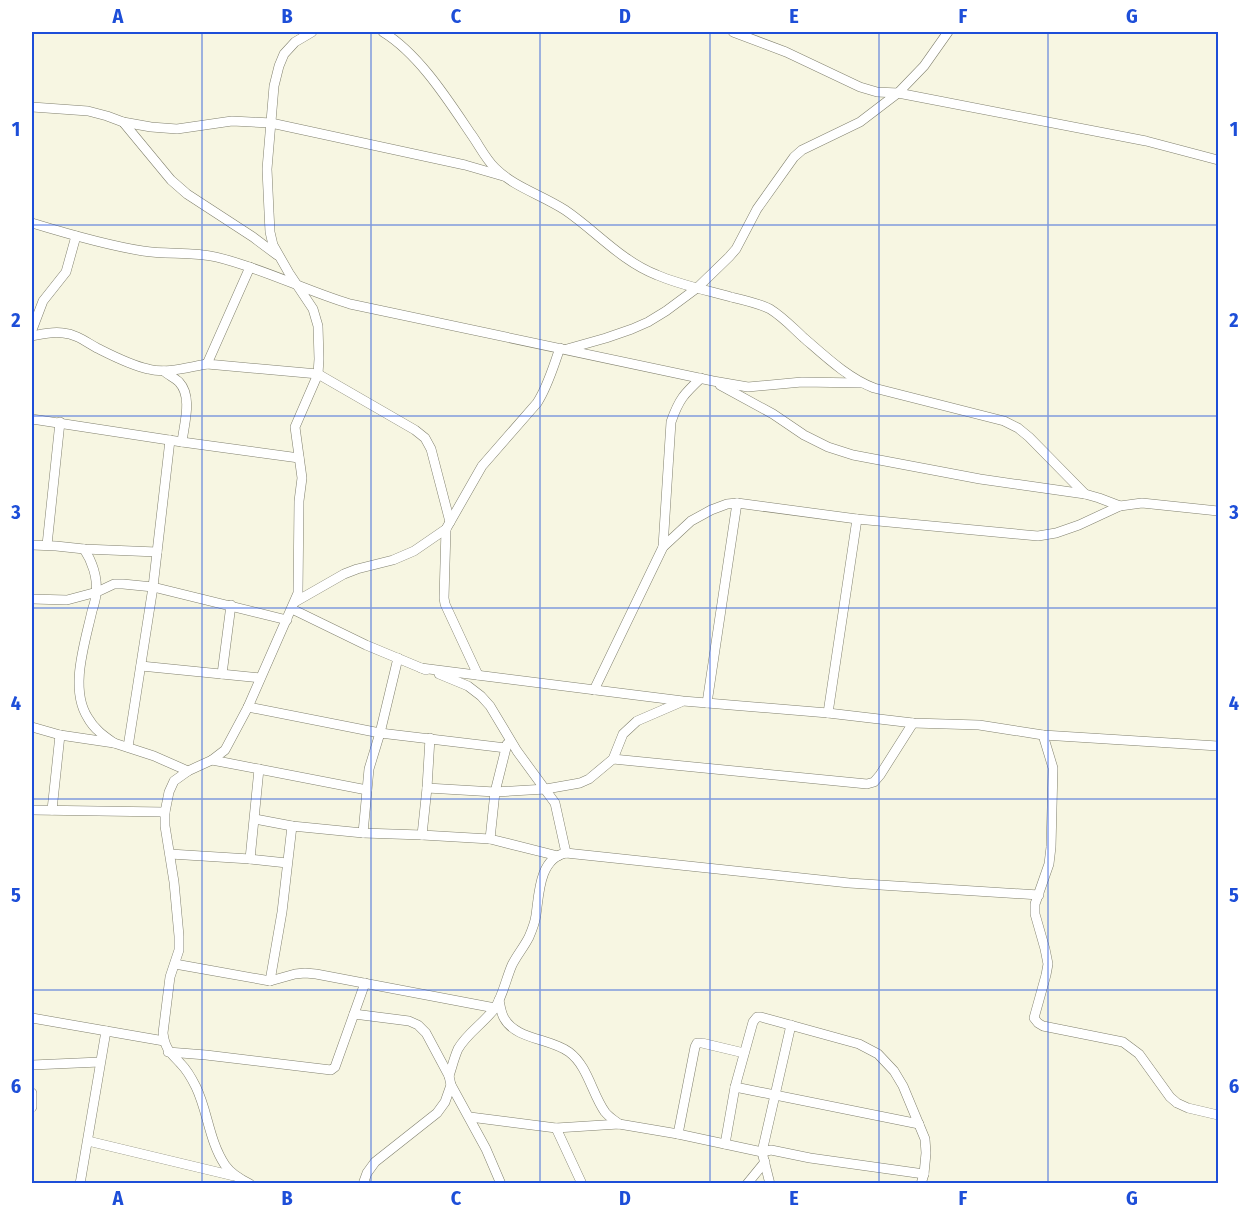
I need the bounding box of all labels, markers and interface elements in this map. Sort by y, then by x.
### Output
text: A [112,4,125,28]
text: B [281,4,293,28]
text: C [451,4,462,28]
text: D [619,4,631,28]
text: E [789,4,799,28]
text: F [959,4,968,28]
text: G [1126,4,1138,28]
text: 1 [12,117,20,141]
text: 1 [1230,117,1238,141]
text: 2 [10,308,21,332]
text: 2 [1228,308,1239,332]
text: 3 [10,500,21,524]
text: 3 [1228,500,1239,524]
text: 4 [11,691,21,715]
text: 4 [1229,691,1239,715]
text: 5 [11,883,21,907]
text: 5 [1229,883,1239,907]
text: 6 [11,1074,21,1098]
text: 6 [1229,1074,1239,1098]
text: A [112,1186,125,1210]
text: B [281,1186,293,1210]
text: C [451,1186,462,1210]
text: D [619,1186,631,1210]
text: E [789,1186,799,1210]
text: F [959,1186,968,1210]
text: G [1126,1186,1138,1210]

